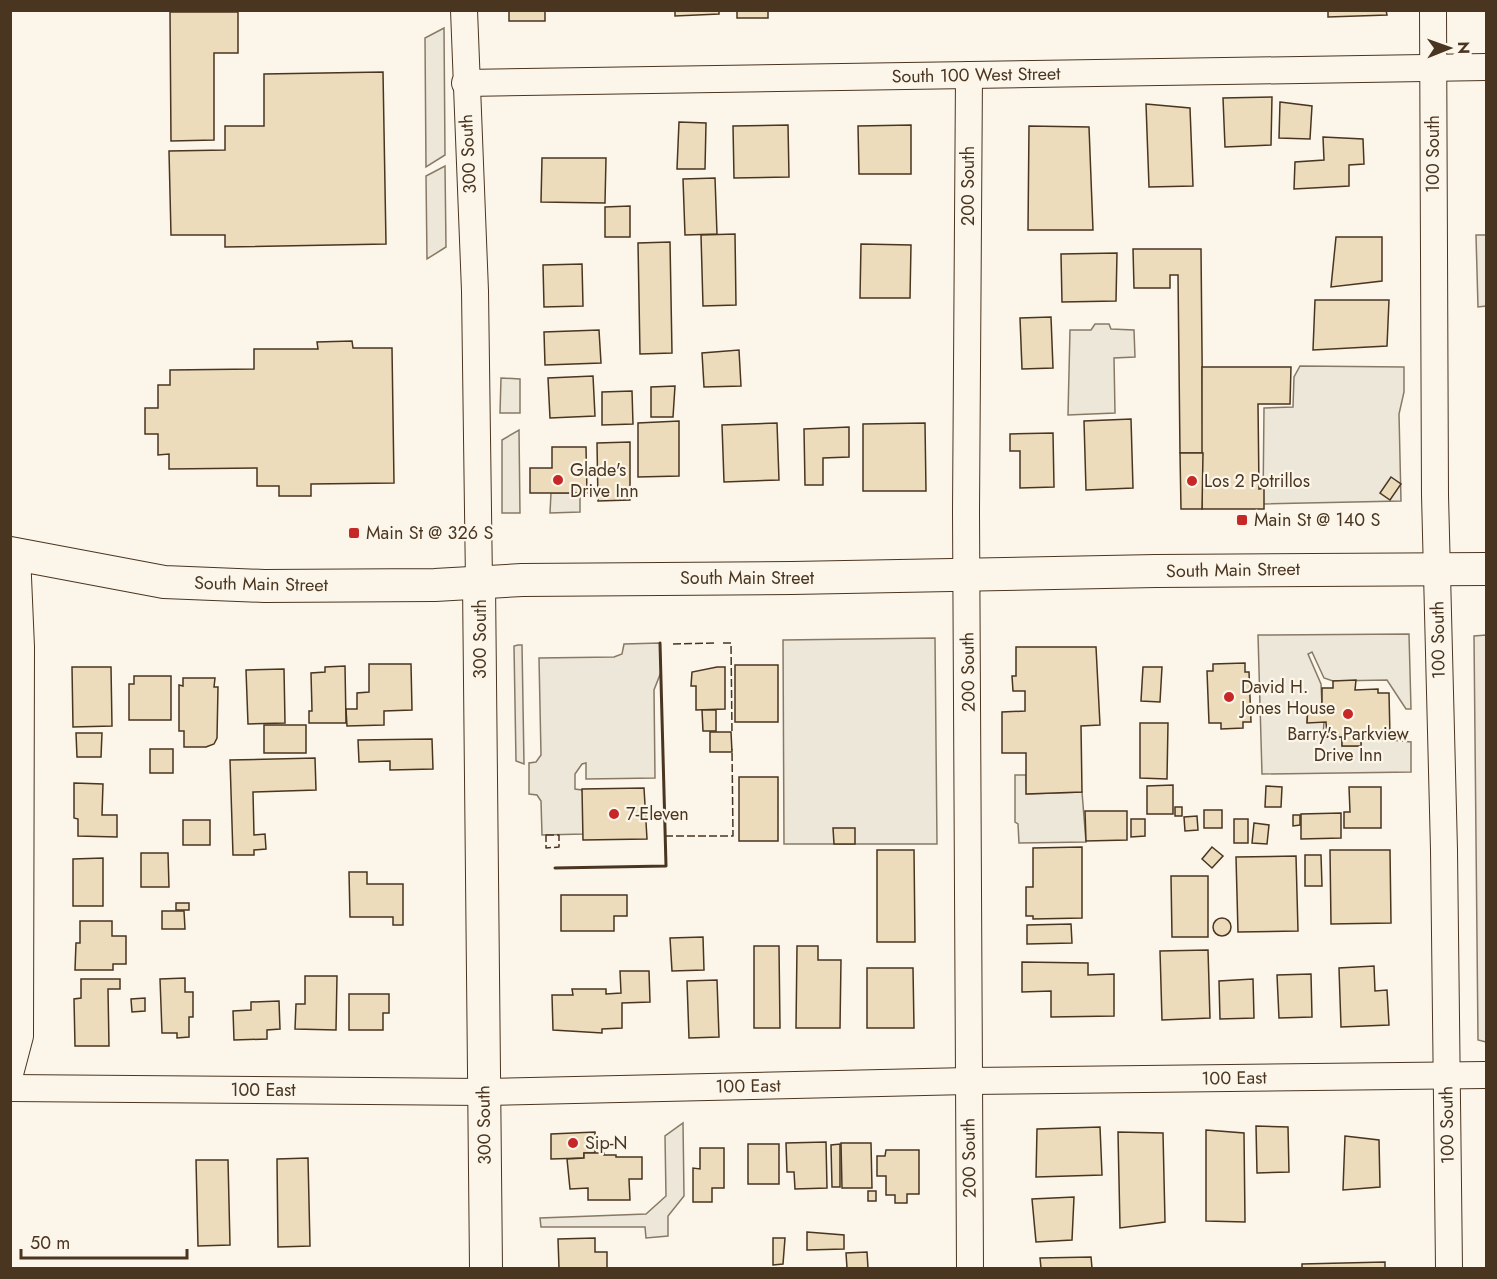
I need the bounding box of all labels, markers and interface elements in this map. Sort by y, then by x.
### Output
north arrow [1419,18,1479,78]
text: N [1452,41,1475,54]
street label: South 100 West Street [891,61,1061,89]
street label: 300 South [453,113,483,195]
street label: 100 South [1420,115,1446,193]
street label: 200 South [955,146,981,226]
place label: Glade's Drive Inn [570,457,639,504]
place label: Los 2 Potrillos [1204,468,1310,494]
marker: Glade's Drive Inn [551,473,565,487]
marker: Los 2 Potrillos [1185,474,1199,488]
place label: Main St @ 140 S [1254,507,1380,533]
marker: Main St @ 140 S [1235,513,1249,527]
place label: Main St @ 326 S [366,520,493,546]
marker: Main St @ 326 S [347,526,361,540]
street label: South Main Street [1166,556,1301,584]
street label: South Main Street [680,565,815,591]
street label: South Main Street [194,570,329,598]
street label: 300 South [467,599,493,679]
street label: 100 South [1424,601,1452,679]
street label: 200 South [954,632,982,712]
place label: David H. Jones House [1239,674,1335,721]
marker: David H. Jones House [1222,690,1236,704]
marker: Barry's Parkview Drive Inn [1341,707,1355,721]
place label: Barry's Parkview Drive Inn [1287,721,1410,768]
place label: 7-Eleven [626,801,689,827]
marker: 7-Eleven [607,807,621,821]
street label: 100 East [1201,1064,1268,1092]
street label: 100 East [715,1072,782,1100]
street label: 100 East [230,1077,296,1103]
street label: 300 South [470,1085,498,1165]
street label: 100 South [1433,1086,1461,1164]
street label: 200 South [955,1118,983,1198]
place label: Sip-N [585,1130,628,1156]
marker: Sip-N [566,1136,580,1150]
scale bar [21,1222,188,1260]
text: 50 m [30,1230,70,1256]

